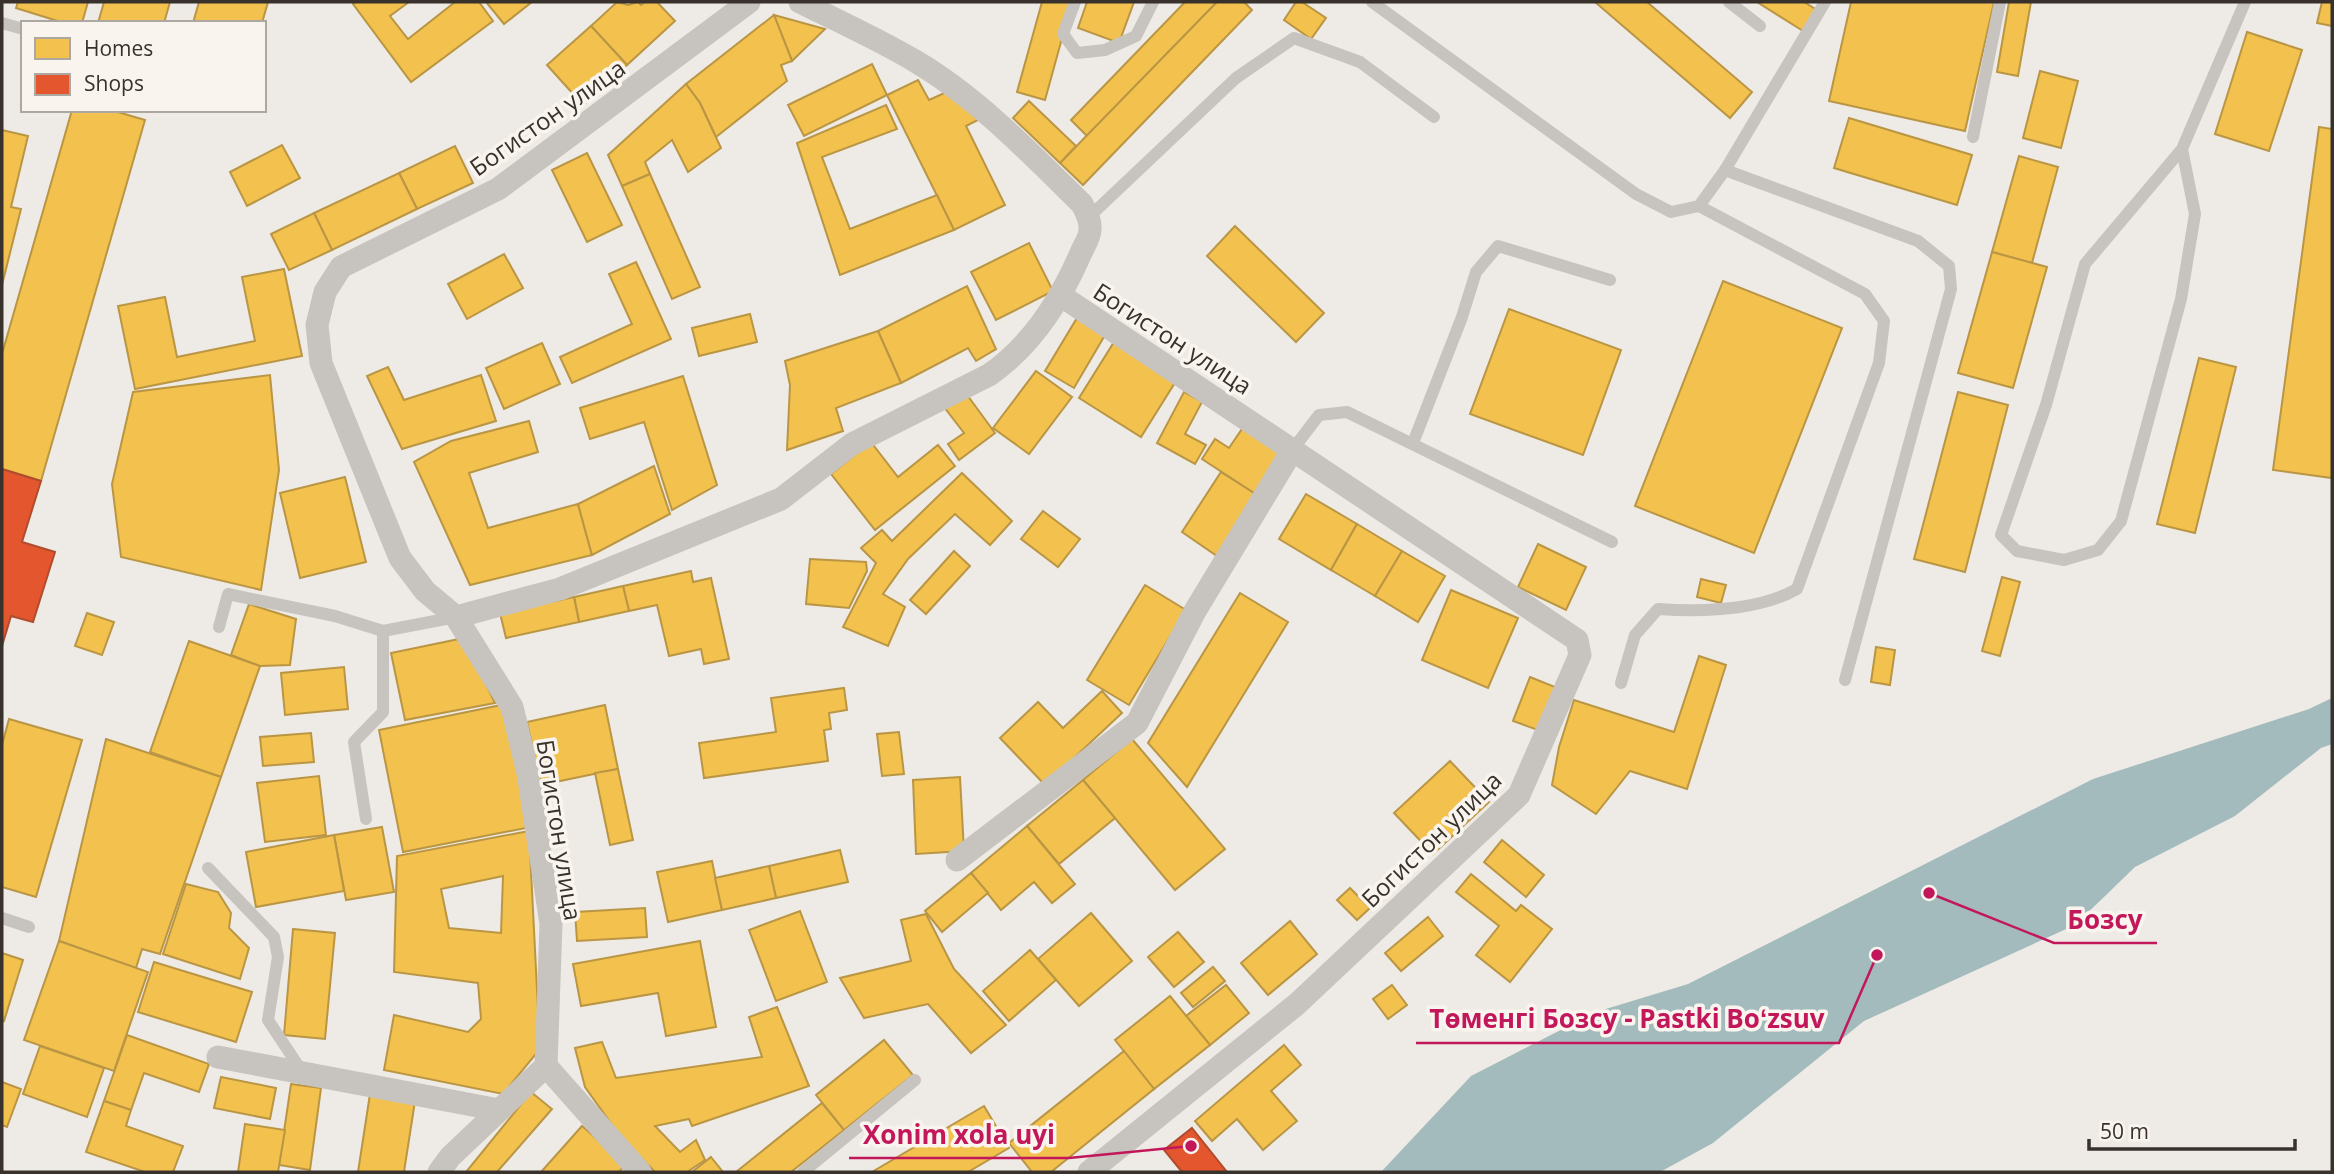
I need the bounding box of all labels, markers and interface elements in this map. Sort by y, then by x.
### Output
legend [21,21,266,112]
text: Homes [84,34,153,62]
street label: Богистон улица [463,51,631,183]
text: Shops [84,69,144,97]
street label: Богистон улица [1087,274,1259,402]
street label: Богистон улица [529,737,591,923]
street label: Богистон улица [1354,764,1508,914]
callout: Бозсу [2054,896,2157,943]
text: Бозсу [2067,901,2143,937]
callout: Төменгі Бозсу - Pastki Boʻzsuv [1416,996,1839,1043]
text: Төменгі Бозсу - Pastki Boʻzsuv [1429,1000,1825,1036]
scale bar [2089,1108,2296,1152]
callout: Xonim xola uyi [849,1111,1069,1158]
text: Xonim xola uyi [863,1116,1055,1152]
text: 50 m [2100,1117,2149,1145]

